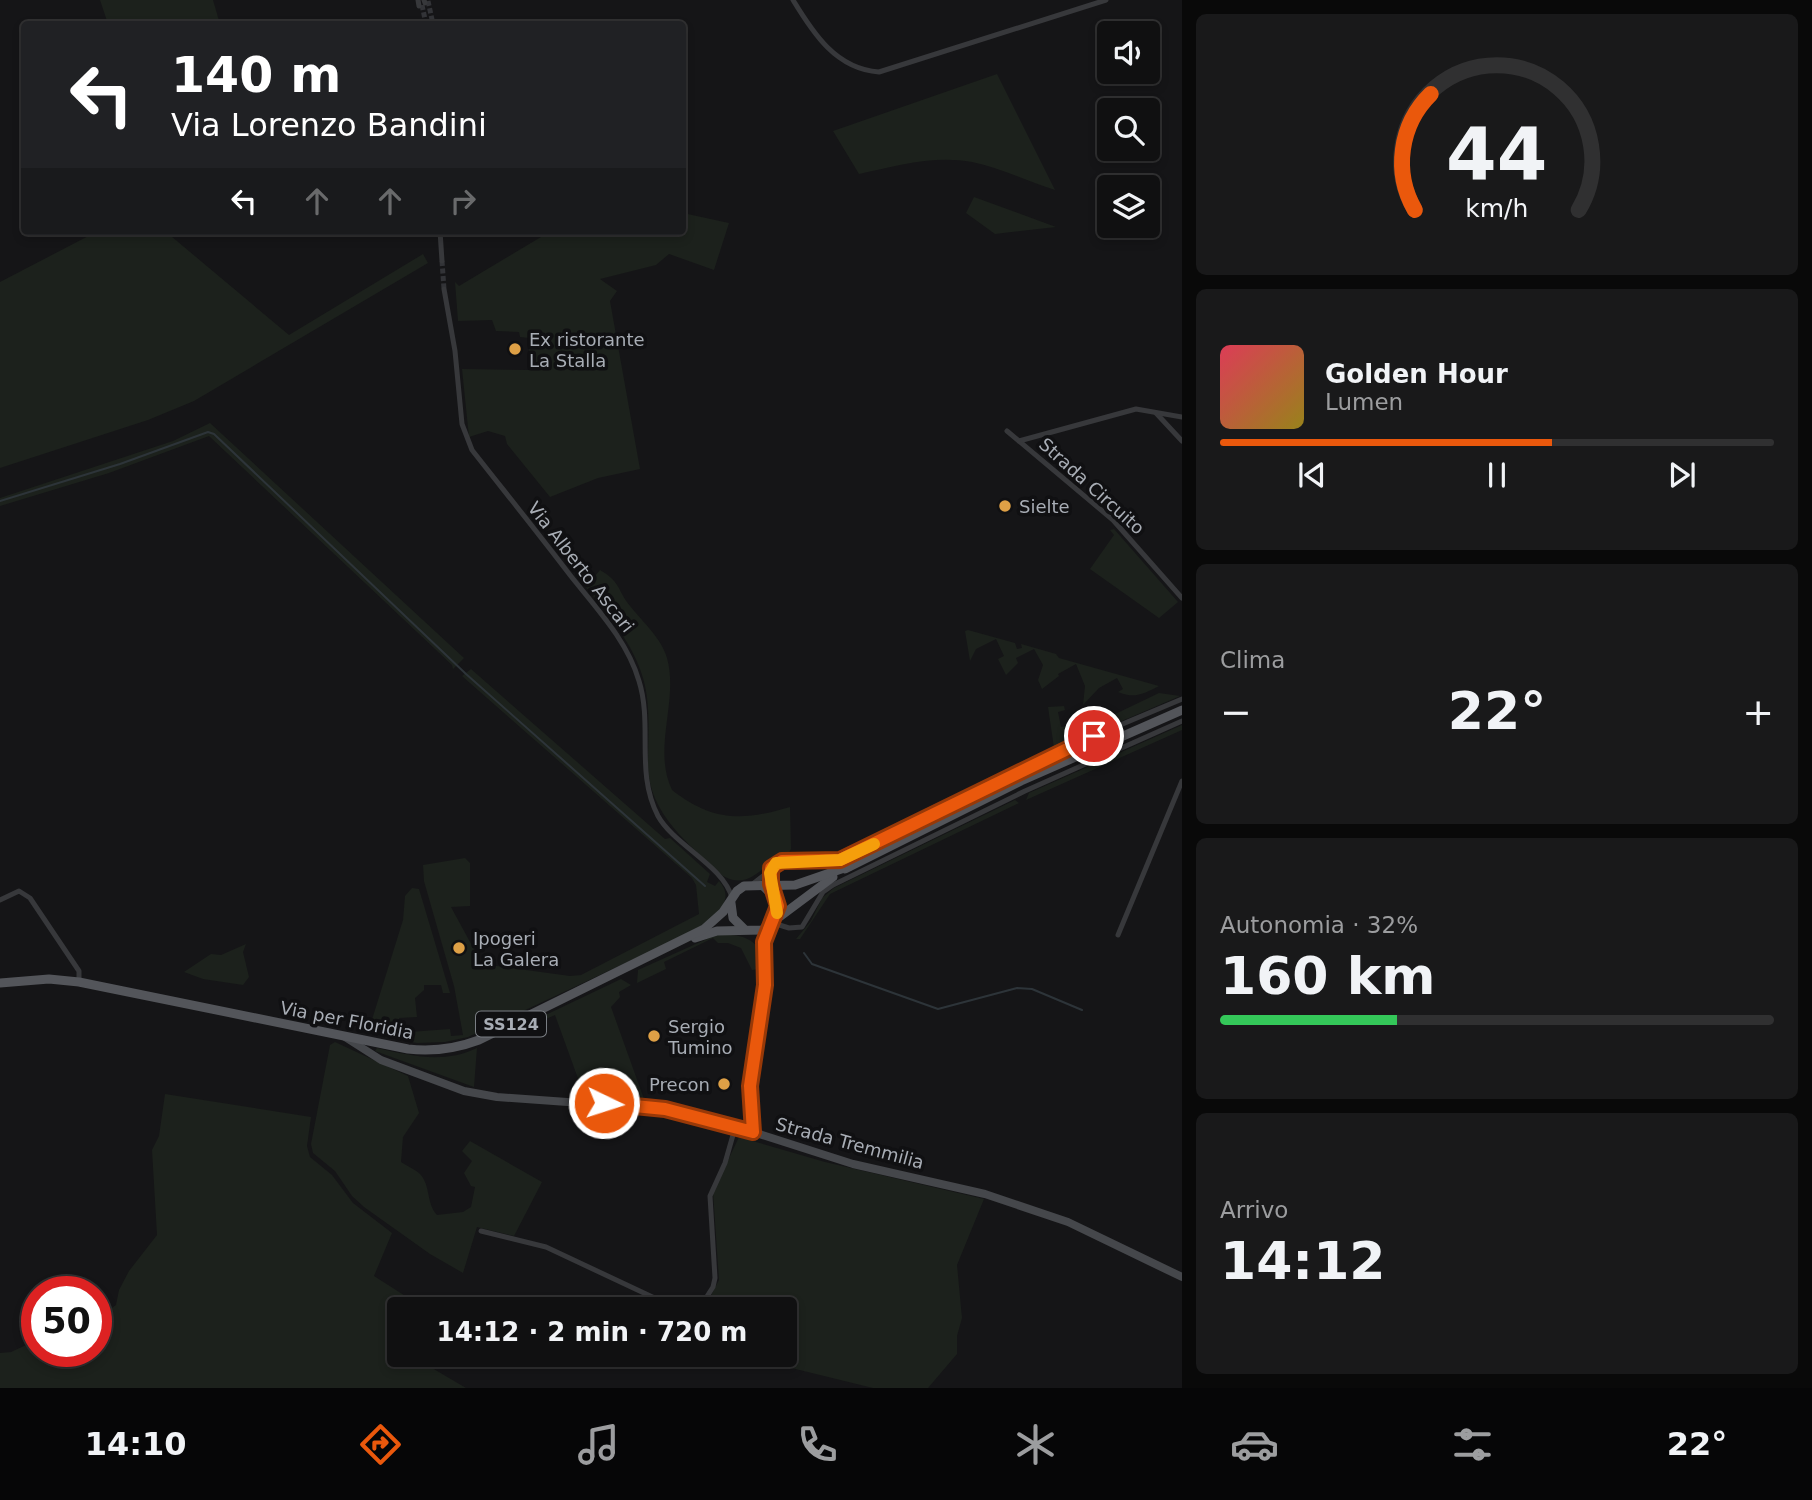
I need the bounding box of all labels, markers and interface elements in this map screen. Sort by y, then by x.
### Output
map controls [1097,21,1160,238]
button: sound [1097,21,1160,84]
text: 140 m [171,47,341,104]
icon: left [56,49,147,140]
button: search [1097,98,1160,161]
text: Via Lorenzo Bandini [171,106,487,144]
text: 44 [1446,113,1548,198]
button: layers [1097,175,1160,238]
icon: left [225,182,263,220]
icon: ahead [298,182,336,220]
icon: ahead [371,182,409,220]
icon: right [444,182,482,220]
text: km/h [1465,194,1529,223]
place label: Ex ristorante La Stalla [529,329,645,371]
marker: Ex ristorante La Stalla [507,341,523,357]
text: Golden Hour [1325,359,1508,389]
text: Lumen [1325,389,1403,415]
street label: Strada Circuito [1035,433,1149,539]
icon: previous [1293,456,1331,494]
icon: pause [1478,456,1516,494]
icon: next [1663,456,1701,494]
place label: Sielte [1019,496,1070,517]
street label: Via Alberto Ascari [524,498,638,636]
marker: Sielte [997,498,1013,514]
text: Clima [1220,647,1285,673]
text: 22° [1448,681,1546,741]
text: − [1220,690,1252,734]
text: + [1742,690,1774,734]
pin [1064,706,1124,766]
icon: arrive [1075,717,1113,755]
text: Autonomia · 32% [1220,912,1418,938]
place label: Ipogeri La Galera [473,928,559,970]
marker: Ipogeri La Galera [451,940,467,956]
text: 160 km [1220,946,1435,1006]
street label: Via per Floridia [278,997,416,1043]
road number: SS124 [476,1012,546,1036]
place label: Sergio Tumino [667,1016,733,1058]
marker: Sergio Tumino [646,1028,662,1044]
position arrow [567,1066,641,1140]
place label: Precon [649,1074,710,1095]
marker: Precon [716,1076,732,1092]
street label: Strada Tremmilia [774,1113,926,1173]
text: Arrivo [1220,1197,1288,1223]
text: 14:12 [1220,1231,1386,1291]
speed limit sign: 50 [21,1276,112,1367]
text: 14:12 · 2 min · 720 m [437,1317,747,1347]
icon: directions [356,1420,405,1469]
icon: music [574,1420,623,1469]
icon: phone [793,1420,842,1469]
icon: climate [1011,1420,1060,1469]
icon: car [1230,1420,1279,1469]
icon: filters [1448,1420,1497,1469]
text: 14:10 [85,1425,187,1463]
text: 22° [1667,1425,1727,1463]

